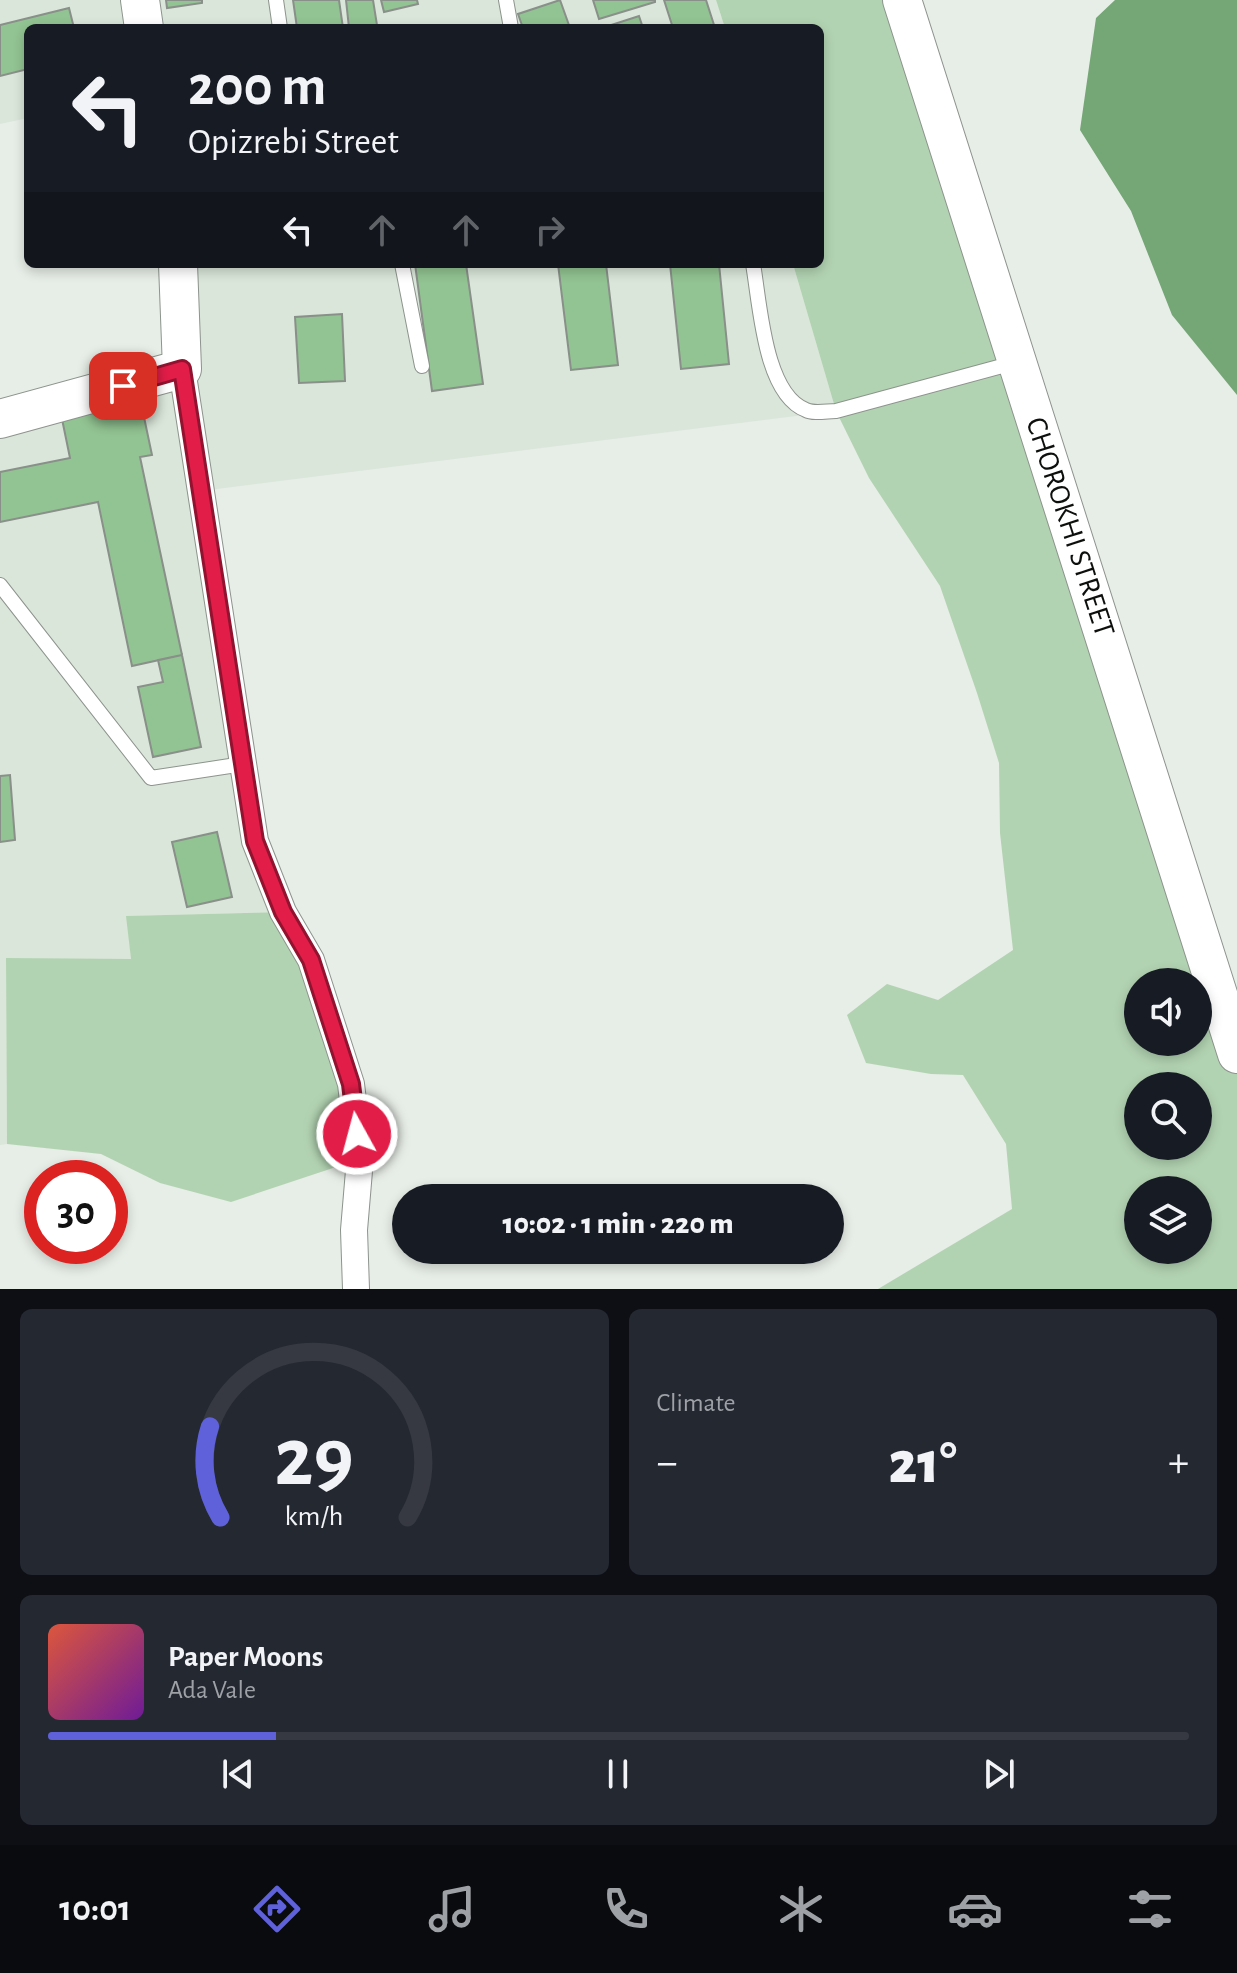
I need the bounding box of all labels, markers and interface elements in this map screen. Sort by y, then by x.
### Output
icon: left [56,56,160,160]
text: 200 m [188,59,326,115]
text: Opizrebi Street [188,124,399,160]
icon: left [276,208,320,252]
icon: ahead [360,208,404,252]
icon: ahead [444,208,488,252]
icon: right [528,208,572,252]
pin [89,352,157,420]
icon: arrive [101,364,145,408]
street label: CHOROKHI STREET [1020,414,1120,641]
map controls [1124,968,1212,1264]
button: sound [1124,968,1212,1056]
button: search [1124,1072,1212,1160]
position arrow [315,1092,399,1176]
speed limit sign: 30 [24,1160,128,1264]
button: layers [1124,1176,1212,1264]
text: 10:02 · 1 min · 220 m [502,1209,734,1239]
text: Climate [657,1390,735,1416]
text: 29 [275,1417,354,1501]
text: 21° [889,1434,957,1494]
text: − [657,1441,678,1485]
text: + [1168,1441,1189,1485]
text: km/h [285,1502,344,1531]
text: Paper Moons [168,1642,323,1672]
text: Ada Vale [168,1677,256,1703]
icon: previous [216,1752,260,1796]
icon: pause [596,1752,640,1796]
icon: next [977,1752,1021,1796]
icon: directions [249,1881,305,1937]
icon: music [424,1881,480,1937]
icon: phone [598,1881,654,1937]
icon: climate [773,1881,829,1937]
icon: car [947,1881,1003,1937]
icon: filters [1122,1881,1178,1937]
text: 10:01 [59,1891,131,1927]

